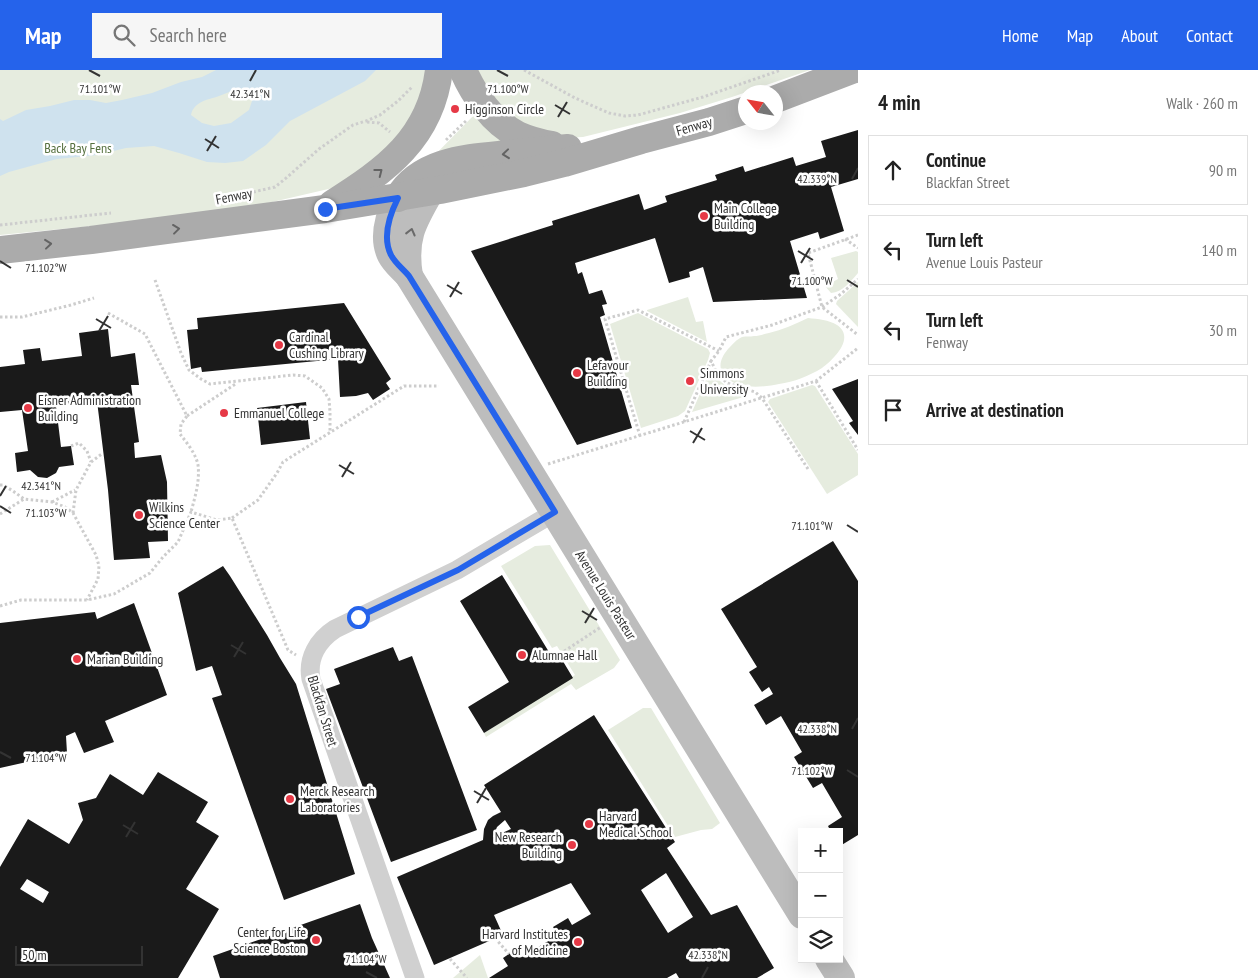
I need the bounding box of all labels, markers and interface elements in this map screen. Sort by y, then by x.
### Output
search box [92,13,442,58]
text: Map [25,20,62,51]
icon: search [110,21,138,49]
text: Search here [150,23,227,47]
text: Home [1002,24,1039,47]
text: Map [1067,24,1093,47]
text: About [1121,24,1158,47]
text: Contact [1186,24,1233,47]
text: 71.101°W [79,81,121,96]
text: 71.100°W [487,81,529,96]
north arrow [738,85,783,130]
text: 42.341°N [230,86,270,101]
text: 4 min [878,89,920,116]
text: Walk · 260 m [1166,93,1238,113]
place label: Higginson Circle [465,100,544,118]
marker: Higginson Circle [449,103,461,115]
street label: Fenway [674,112,715,140]
park label: Back Bay Fens [44,139,112,157]
one-way arrow [502,148,510,159]
text: Continue [926,148,986,172]
icon: ahead [879,156,907,184]
text: 90 m [1209,160,1237,180]
one-way arrow [374,168,383,177]
text: 42.339°N [797,171,837,186]
text: Blackfan Street [926,172,1010,192]
street label: Fenway [214,184,255,208]
route end [314,198,337,221]
place label: Main College Building [714,199,777,233]
marker: Main College Building [698,210,710,222]
one-way arrow [172,224,180,235]
one-way arrow [405,228,415,236]
text: Turn left [926,228,983,252]
icon: left [879,236,907,264]
one-way arrow [45,239,53,250]
text: 140 m [1202,240,1237,260]
text: Avenue Louis Pasteur [926,252,1043,272]
text: 71.102°W [25,260,67,275]
text: 71.100°W [791,273,833,288]
text: Turn left [926,308,983,332]
icon: left [879,316,907,344]
text: 30 m [1209,320,1237,340]
place label: Cardinal Cushing Library [289,328,365,362]
text: Fenway [926,332,968,352]
marker: Cardinal Cushing Library [273,339,285,351]
place label: Lefavour Building [587,356,629,390]
place label: Simmons University [700,364,749,398]
marker: Lefavour Building [571,367,583,379]
marker: Simmons University [684,375,696,387]
place label: Eisner Administration Building [38,391,141,425]
icon: arrive [879,396,907,424]
text: Arrive at destination [926,398,1064,422]
marker: Eisner Administration Building [22,402,34,414]
place label: Emmanuel College [234,404,324,422]
marker: Emmanuel College [218,407,230,419]
text: 42.341°N [21,478,61,493]
place label: Wilkins Science Center [149,498,220,532]
text: 71.103°W [25,505,67,520]
marker: Wilkins Science Center [133,509,145,521]
text: 71.101°W [791,518,833,533]
street label: Avenue Louis Pasteur [571,547,641,643]
route start [347,606,370,629]
place label: Alumnae Hall [532,646,598,664]
marker: Alumnae Hall [516,649,528,661]
place label: Marian Building [87,650,163,668]
marker: Marian Building [71,653,83,665]
street label: Blackfan Street [304,673,342,749]
text: 42.338°N [797,721,837,736]
text: 71.104°W [25,750,67,765]
text: 71.102°W [791,763,833,778]
place label: Merck Research Laboratories [300,782,375,816]
marker: Merck Research Laboratories [284,793,296,805]
place label: Harvard Medical School [599,807,673,841]
marker: Harvard Medical School [583,818,595,830]
place label: New Research Building [495,828,562,862]
map controls [798,828,843,963]
button: + [798,828,843,873]
marker: New Research Building [566,839,578,851]
button: − [798,873,843,918]
button: layers [798,918,843,963]
place label: Center for Life Science Boston [233,923,306,957]
place label: Harvard Institutes of Medicine [482,925,568,959]
marker: Center for Life Science Boston [310,934,322,946]
marker: Harvard Institutes of Medicine [572,936,584,948]
scale bar [15,943,142,966]
text: 50 m [22,946,47,964]
text: 42.338°N [688,947,728,962]
text: 71.104°W [345,951,387,966]

